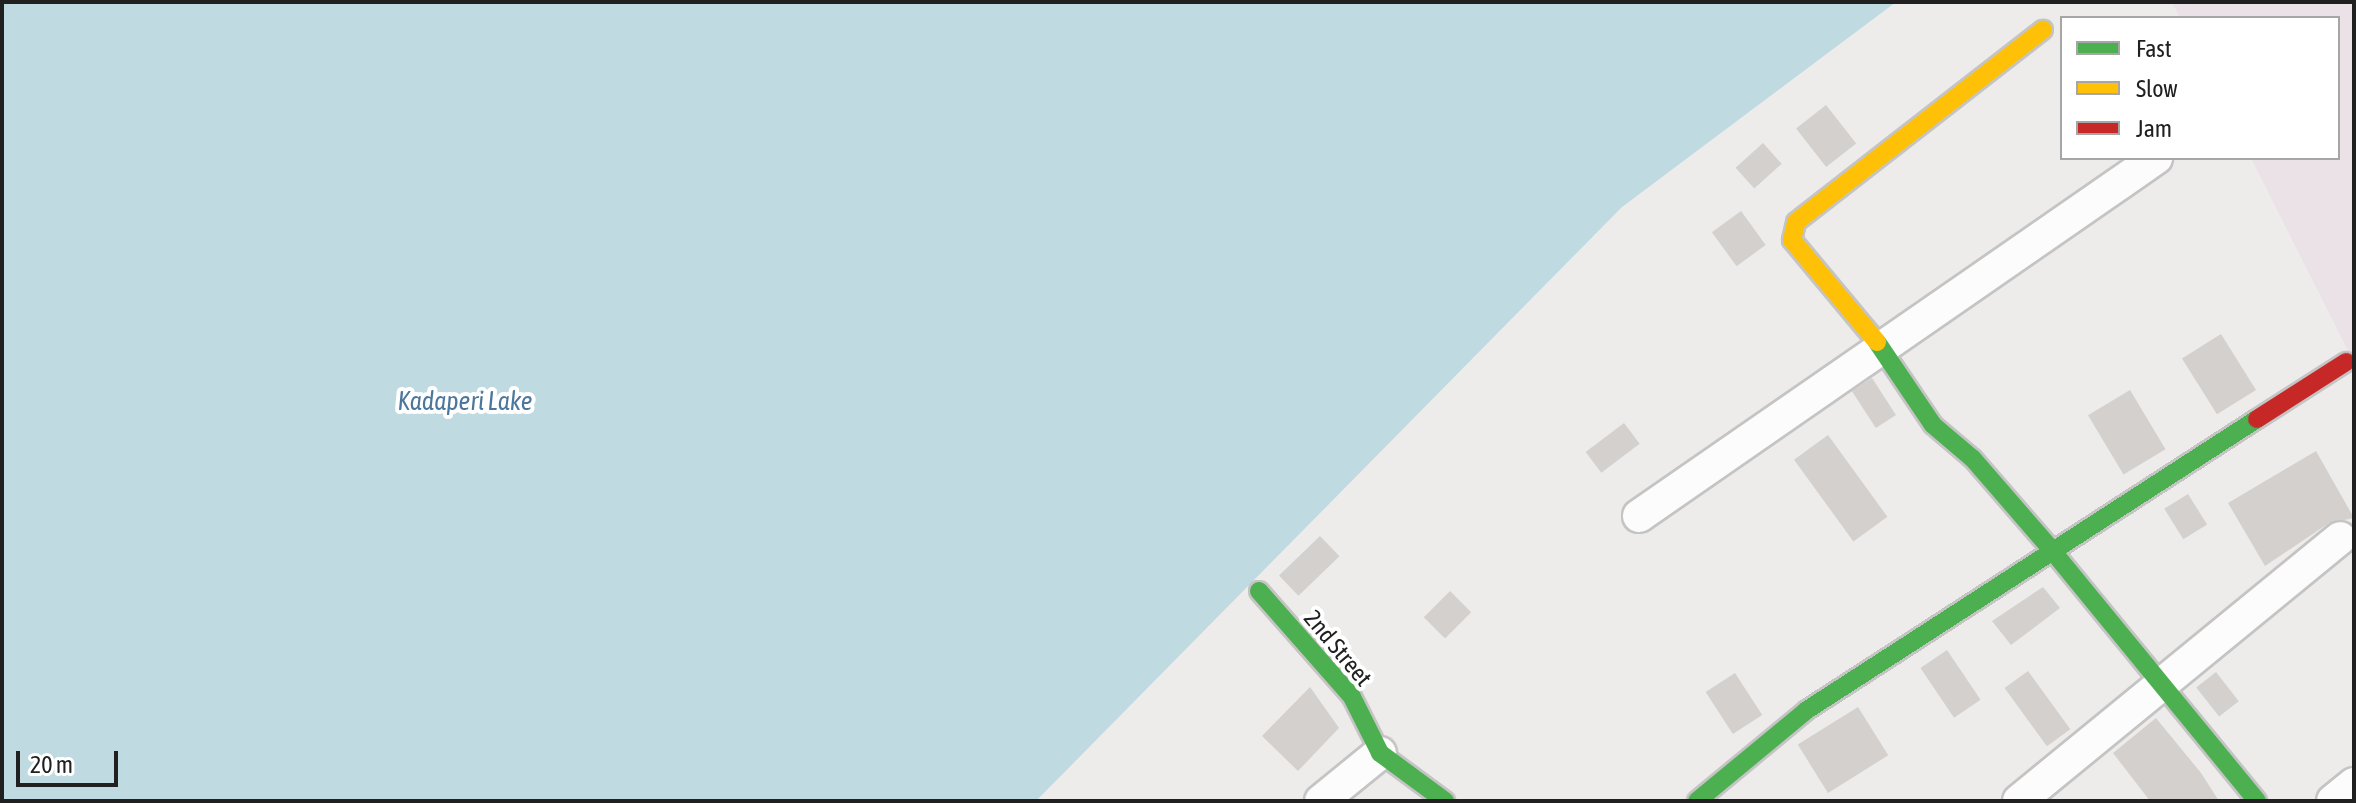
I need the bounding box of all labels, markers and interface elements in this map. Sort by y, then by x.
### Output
legend [2060,16,2340,160]
text: Fast [2136,35,2172,62]
text: Slow [2136,75,2178,102]
text: Jam [2136,115,2172,142]
water label: Kadaperi Lake [398,386,532,418]
street label: 2nd Street [1298,604,1378,692]
scale bar [20,735,122,785]
text: 20 m [30,751,73,778]

